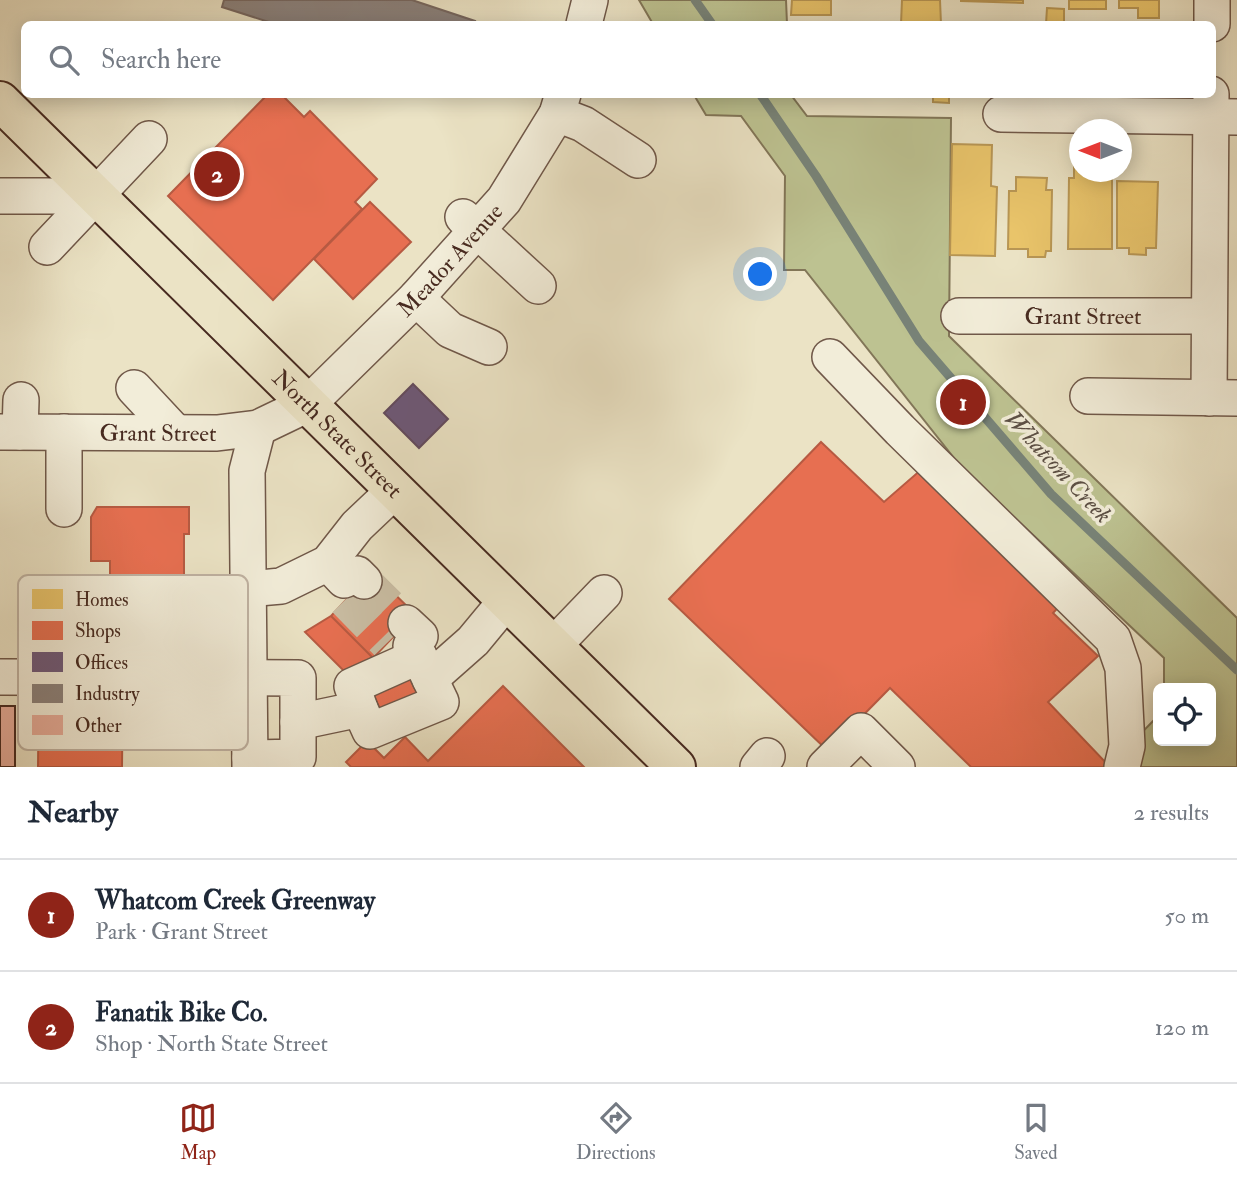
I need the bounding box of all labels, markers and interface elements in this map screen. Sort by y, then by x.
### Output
search box [21,21,1216,98]
icon: search [45,41,83,79]
text: Search here [101,44,221,76]
north arrow [1069,119,1132,182]
pin: 2 [194,148,240,200]
street label: Meador Avenue [391,197,509,323]
your location [743,257,777,291]
street label: Grant Street [1025,302,1141,331]
street label: North State Street [266,363,409,504]
pin: 1 [940,376,986,428]
water label: Whatcom Creek [998,404,1118,530]
street label: Grant Street [99,418,217,447]
legend [18,575,248,750]
text: Homes [75,588,129,612]
text: Shops [75,619,121,644]
text: Offices [75,651,128,675]
text: Industry [75,682,140,706]
map controls [1153,683,1216,746]
button: locate [1153,683,1216,746]
text: Other [75,714,122,738]
text: Nearby [28,794,118,831]
text: 2 results [1134,798,1209,827]
text: Whatcom Creek Greenway [95,885,375,917]
text: 1 [47,901,55,930]
text: 50 m [1165,901,1209,930]
text: Park · Grant Street [95,917,268,946]
text: Fanatik Bike Co. [95,997,268,1029]
text: 2 [45,1013,57,1042]
text: 120 m [1155,1013,1209,1042]
text: Shop · North State Street [95,1029,328,1058]
tab: Map [179,1099,217,1165]
tab: Directions [576,1099,656,1165]
tab: Saved [1014,1099,1058,1165]

